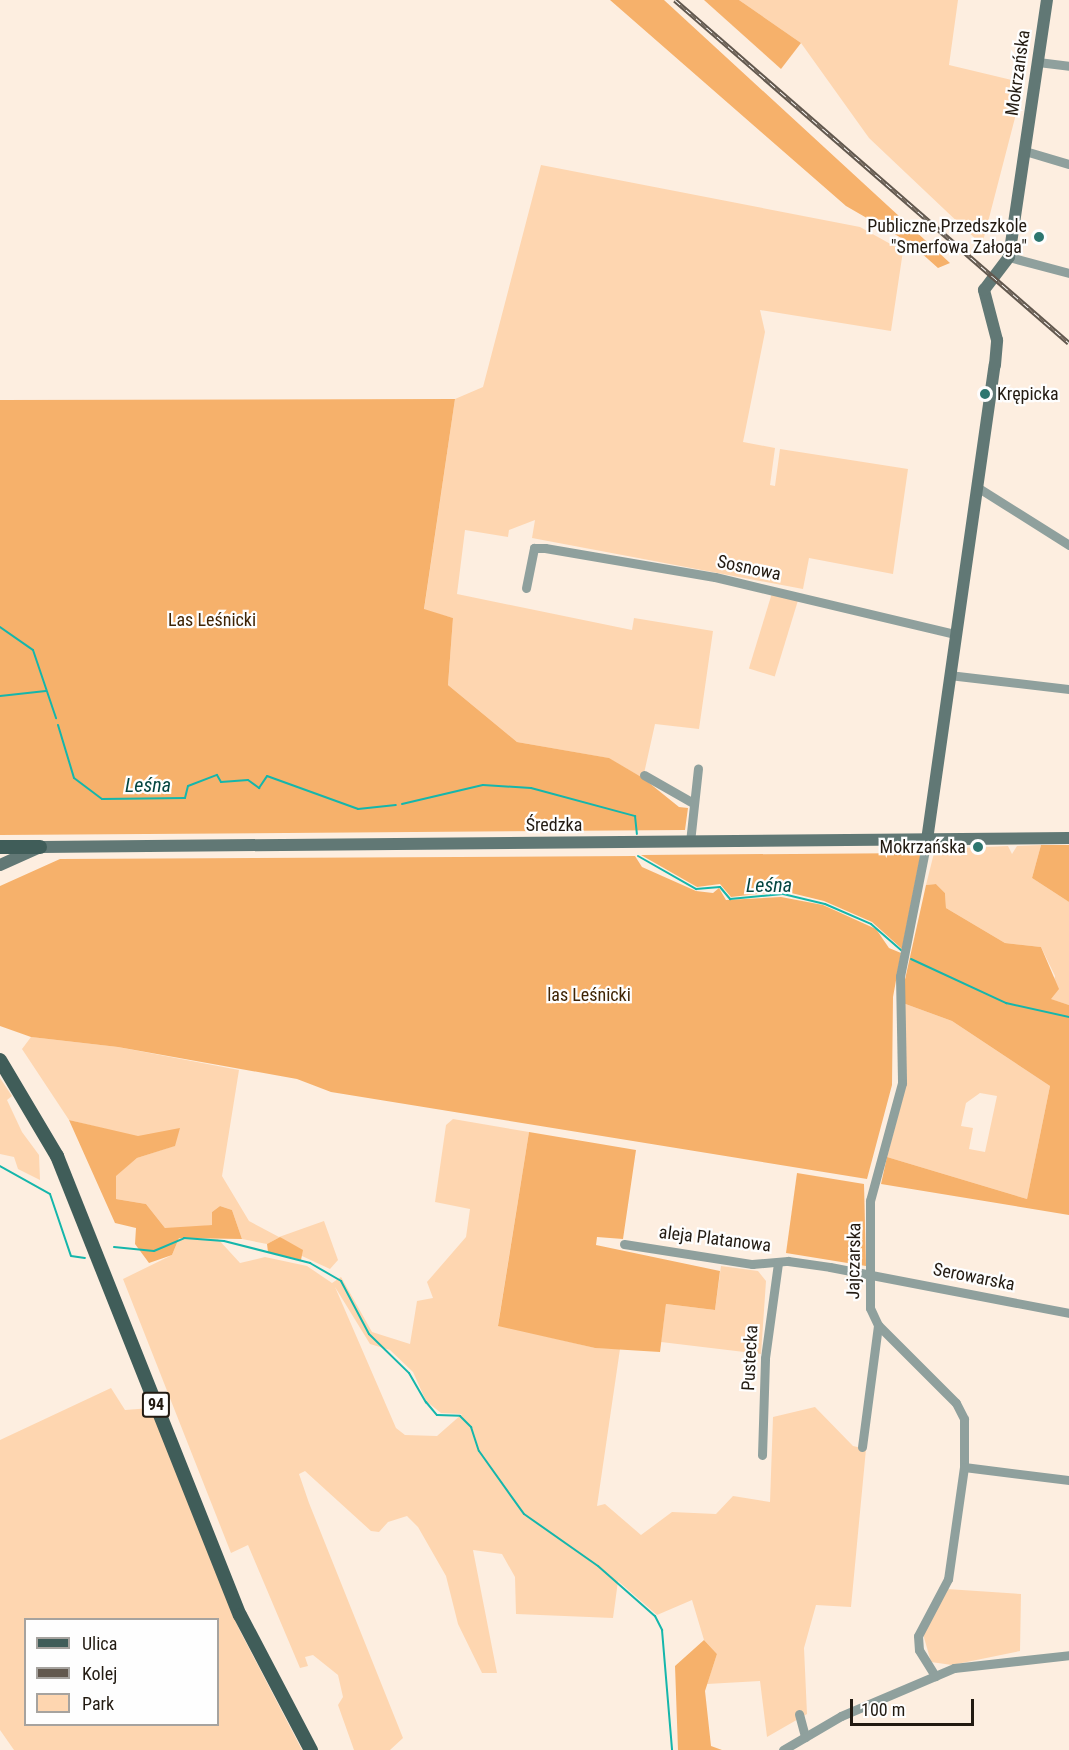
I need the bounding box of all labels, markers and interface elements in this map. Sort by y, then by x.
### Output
street label: Mokrzańska [1001,29,1035,117]
place label: Publiczne Przedszkole "Smerfowa Załoga" [867,216,1027,258]
marker: Publiczne Przedszkole "Smerfowa Załoga" [1032,230,1046,244]
place label: Krępicka [997,383,1059,405]
marker: Krępicka [978,387,992,401]
street label: Sosnowa [715,551,783,585]
park label: Las Leśnicki [168,609,256,631]
water label: Leśna [125,773,171,797]
street label: Średzka [526,814,582,836]
place label: Mokrzańska [880,836,966,858]
marker: Mokrzańska [971,840,985,854]
water label: Leśna [746,873,792,897]
park label: las Leśnicki [547,984,631,1006]
street label: aleja Platanowa [658,1221,772,1257]
street label: Jajczarska [843,1223,865,1299]
street label: Serowarska [931,1258,1017,1296]
street label: Pustecka [737,1325,763,1391]
road number: 94 [141,1392,171,1418]
legend [24,1618,219,1726]
text: Ulica [82,1633,117,1654]
text: Kolej [82,1663,117,1684]
scale bar [853,1687,978,1725]
text: Park [82,1693,114,1714]
text: 100 m [861,1699,905,1720]

